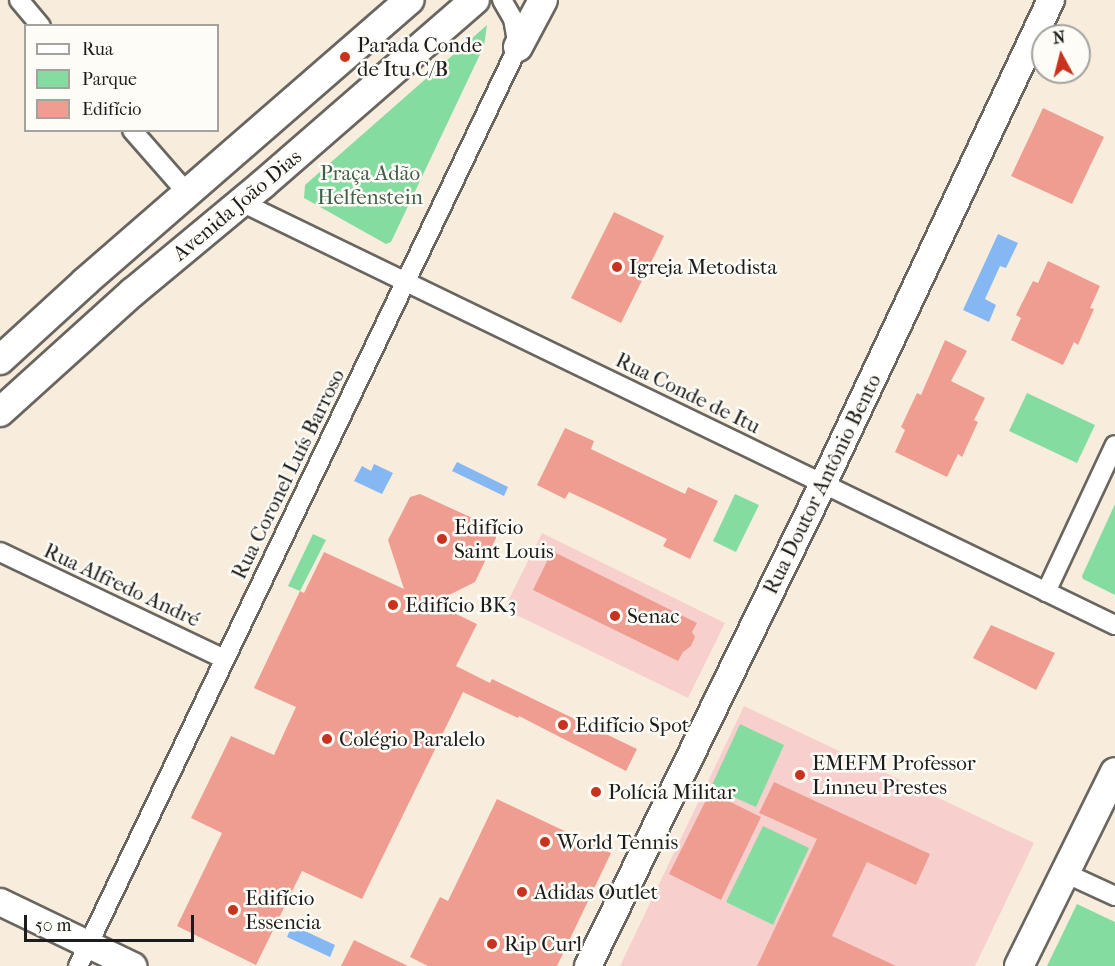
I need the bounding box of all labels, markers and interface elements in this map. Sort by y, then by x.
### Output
legend [24,24,219,132]
north arrow [1031,24,1091,84]
text: N [1052,27,1066,48]
place label: Parada Conde de Itu C/B [357,32,482,82]
text: Rua [82,39,113,60]
marker: Parada Conde de Itu C/B [338,50,352,64]
text: Parque [82,69,137,90]
text: Edifício [82,99,141,120]
street label: Avenida João Dias [168,144,306,266]
park label: Praça Adão Helfenstein [317,160,423,210]
place label: Igreja Metodista [629,254,777,280]
marker: Igreja Metodista [610,260,624,274]
street label: Rua Conde de Itu [612,347,764,439]
street label: Rua Coronel Luís Barroso [226,365,350,583]
street label: Rua Doutor Antônio Bento [758,370,886,598]
place label: Edifício Saint Louis [454,514,554,564]
marker: Edifício Saint Louis [435,532,449,546]
street label: Rua Alfredo André [40,538,204,632]
place label: Edifício BK3 [405,592,516,618]
marker: Edifício BK3 [386,598,400,612]
place label: Senac [627,603,679,629]
marker: Senac [608,609,622,623]
place label: Edifício Spot [575,712,689,738]
marker: Edifício Spot [556,718,570,732]
place label: Colégio Paralelo [339,726,485,752]
marker: Colégio Paralelo [320,732,334,746]
place label: EMEFM Professor Linneu Prestes [812,750,976,800]
marker: EMEFM Professor Linneu Prestes [793,768,807,782]
place label: Polícia Militar [608,779,736,805]
marker: Polícia Militar [589,785,603,799]
place label: World Tennis [557,829,678,855]
marker: World Tennis [538,835,552,849]
place label: Adidas Outlet [534,879,658,905]
place label: Edifício Essencia [245,885,321,935]
marker: Adidas Outlet [515,885,529,899]
scale bar [27,903,196,941]
marker: Edifício Essencia [226,903,240,917]
text: 50 m [35,915,71,936]
place label: Rip Curl [504,931,582,957]
marker: Rip Curl [485,937,499,951]

